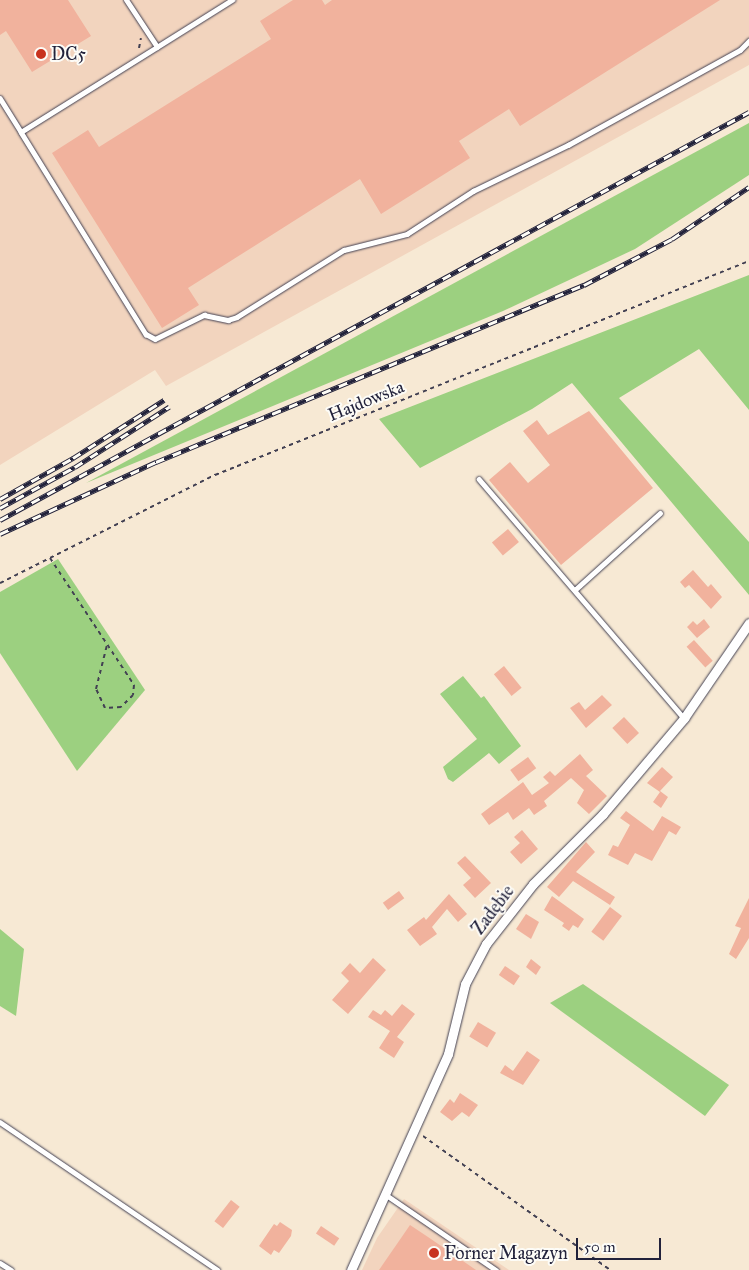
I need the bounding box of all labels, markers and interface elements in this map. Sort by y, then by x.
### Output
place label: DC5 [51,43,86,65]
marker: DC5 [35,48,47,60]
street label: Hajdowska [325,376,407,426]
street label: Zadębie [467,881,519,939]
scale bar [579,1228,664,1260]
text: 50 m [584,1238,616,1256]
place label: Forner Magazyn [444,1242,568,1264]
marker: Forner Magazyn [428,1247,440,1259]

